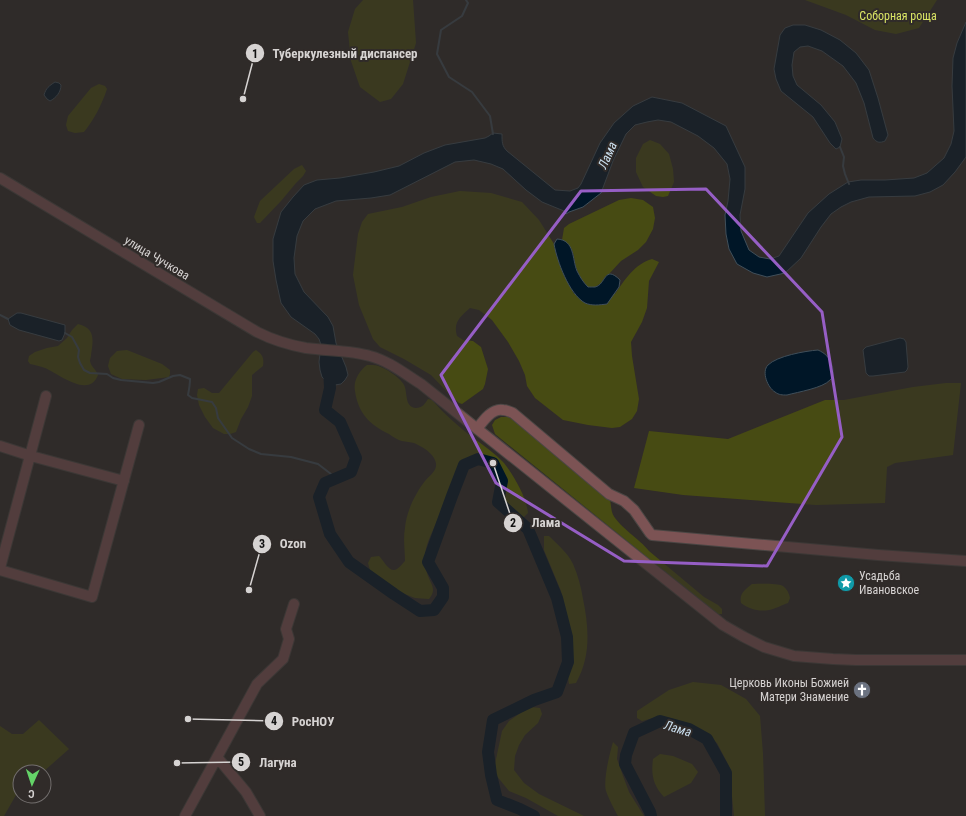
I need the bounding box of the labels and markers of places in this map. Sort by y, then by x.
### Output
callout: Туберкулезный диспансер [245,41,426,66]
callout: Лама [503,510,568,535]
callout: Ozon [252,531,315,556]
place label: Усадьба Ивановское [859,569,920,597]
place icon: Усадьба Ивановское [836,573,856,593]
place label: Церковь Иконы Божией Матери Знамение [729,676,849,704]
church icon: Церковь Иконы Божией Матери Знамение [852,680,872,700]
callout: РосНОУ [264,709,343,734]
callout: Лагуна [231,750,304,775]

